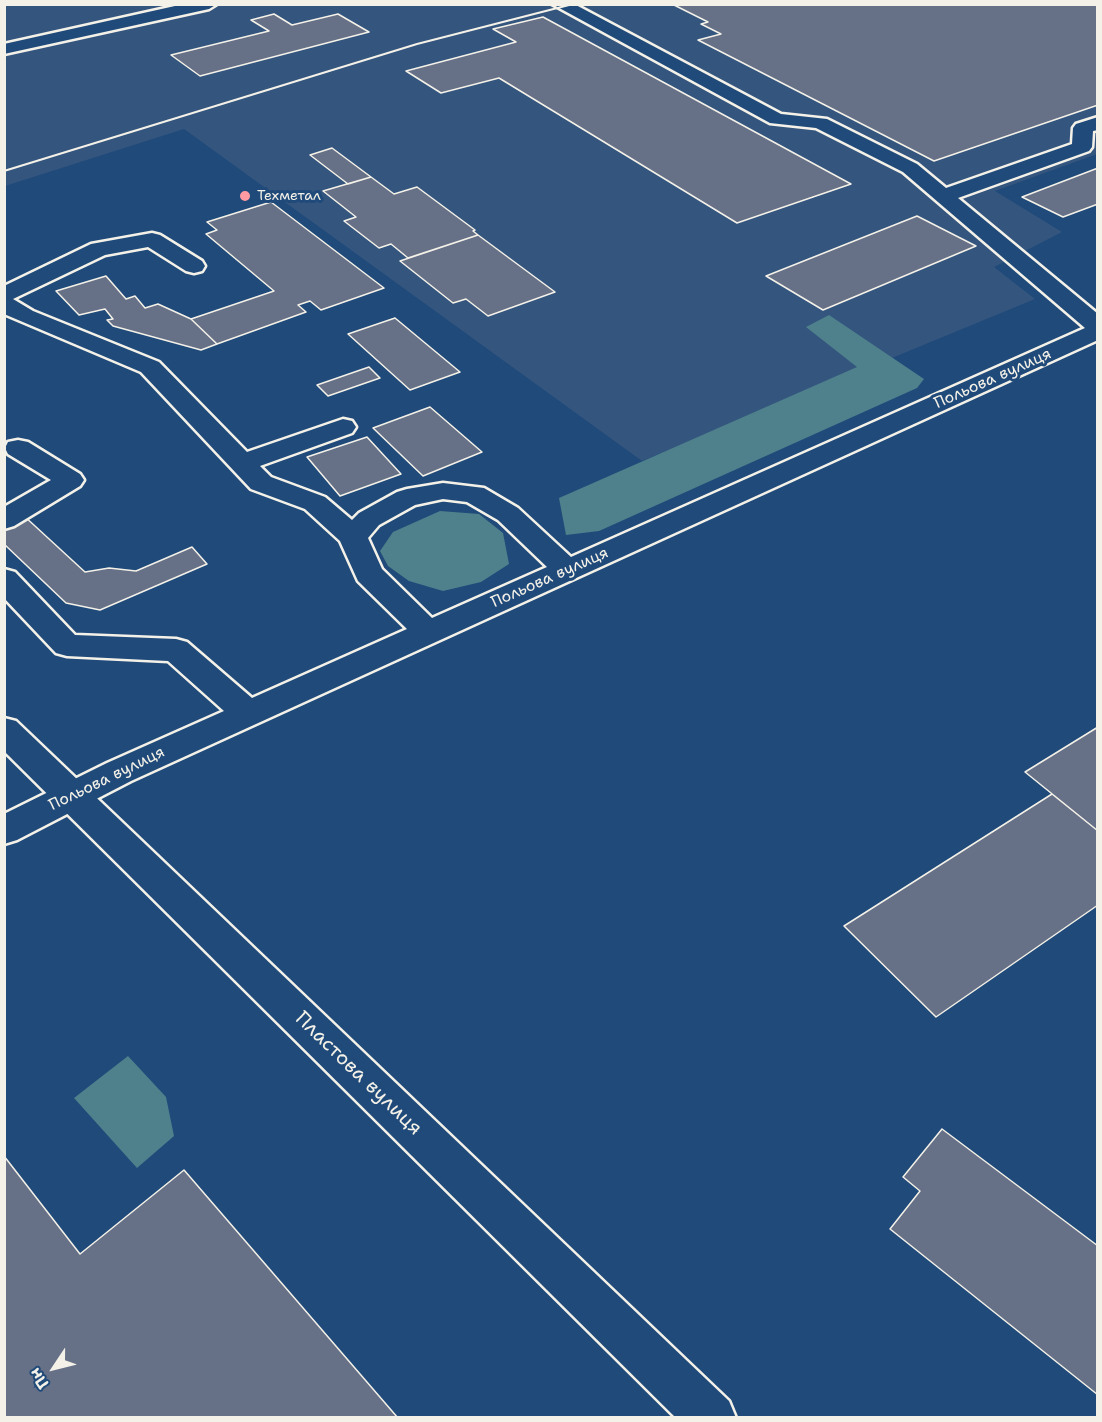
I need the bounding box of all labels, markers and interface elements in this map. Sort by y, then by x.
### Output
place label: Техметал [257,188,321,204]
marker: Техметал [238,189,252,203]
street label: Польова вулиця [931,345,1055,413]
street label: Польова вулиця [488,544,612,612]
street label: Польова вулиця [46,743,168,815]
street label: Пластова вулиця [289,1007,427,1141]
north arrow [24,1338,84,1398]
text: Пн [24,1364,54,1393]

